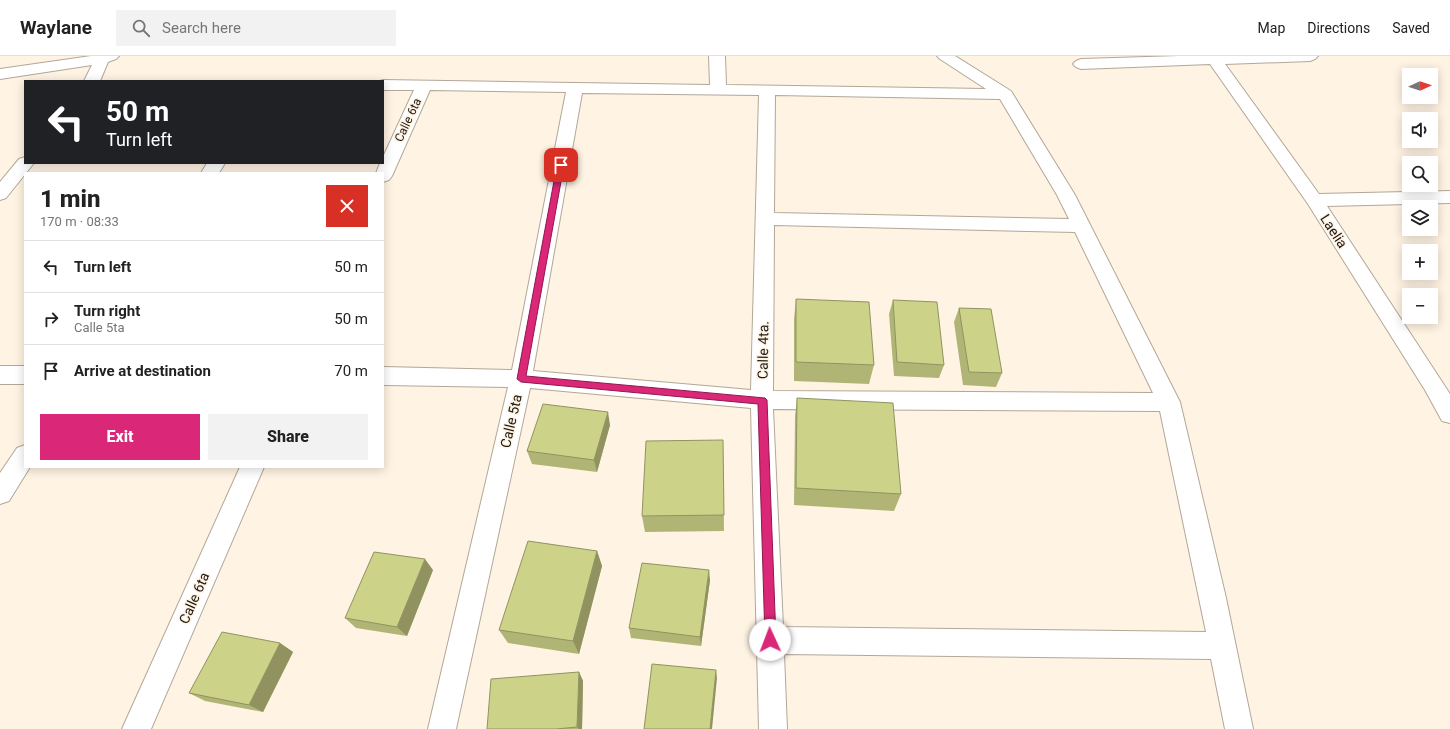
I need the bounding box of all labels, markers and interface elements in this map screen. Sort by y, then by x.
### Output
search box [116,10,396,46]
text: Waylane [20,16,92,39]
icon: search [130,17,152,39]
text: Search here [162,19,241,37]
text: Map [1258,20,1285,36]
text: Directions [1307,20,1370,36]
text: Saved [1392,20,1430,36]
north arrow [1402,68,1438,104]
map controls [1402,68,1438,324]
text: 50 m [106,95,169,128]
icon: left [40,96,92,148]
street label: Calle 6ta [392,96,424,144]
button: sound [1402,112,1438,148]
text: Turn left [106,129,172,150]
pin [544,148,578,182]
icon: arrive [550,154,572,176]
button: search [1402,156,1438,192]
text: 1 min [40,185,101,213]
button: close [326,185,368,227]
button: layers [1402,200,1438,236]
street label: Laelia [1317,211,1351,251]
text: 170 m · 08:33 [40,214,119,229]
button: + [1402,244,1438,280]
icon: left [40,256,62,278]
text: Turn left [74,258,131,276]
text: 50 m [334,258,368,276]
button: − [1402,288,1438,324]
text: Turn right [74,302,140,320]
icon: right [40,308,62,330]
text: 50 m [334,310,368,328]
text: Calle 5ta [74,320,125,335]
street label: Calle 4ta. [754,321,772,379]
icon: arrive [40,360,62,382]
text: Arrive at destination [74,362,211,380]
text: 70 m [334,362,368,380]
street label: Calle 5ta [497,393,525,449]
button: Exit [40,414,200,460]
button: Share [208,414,368,460]
street label: Calle 6ta [176,570,212,626]
position arrow [749,619,791,661]

